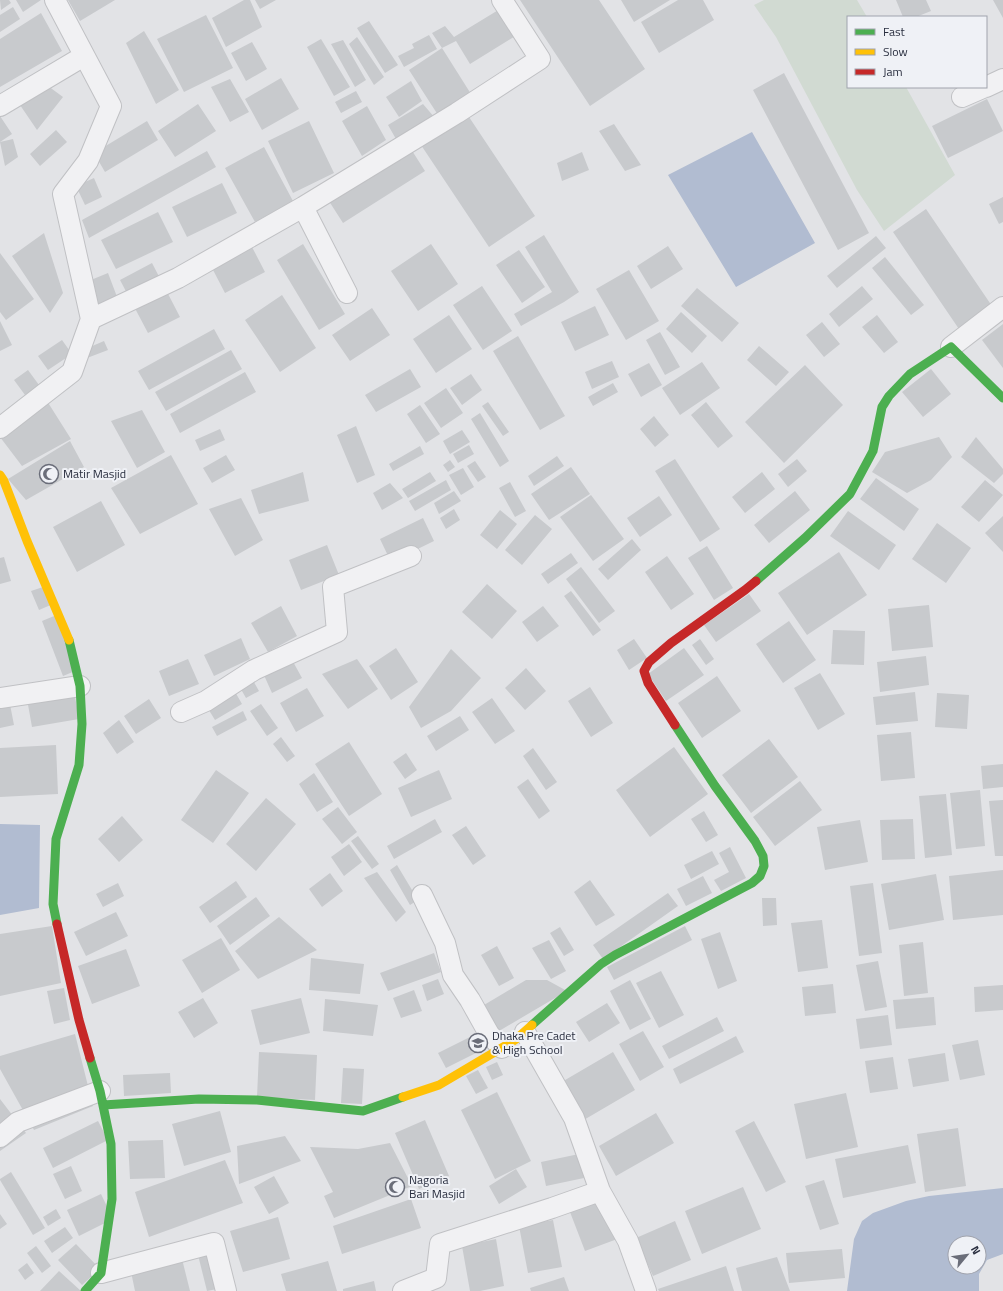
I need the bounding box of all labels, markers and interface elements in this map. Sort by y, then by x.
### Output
legend [847,16,987,88]
text: Fast [883,22,906,41]
text: Slow [883,42,908,61]
text: Jam [883,62,903,81]
mosque icon: Matir Masjid [38,463,60,485]
place label: Matir Masjid [63,464,126,483]
place label: Dhaka Pre Cadet & High School [492,1026,576,1059]
school or university icon: Dhaka Pre Cadet & High School [467,1032,489,1054]
place label: Nagoria Bari Masjid [409,1170,465,1203]
mosque icon: Nagoria Bari Masjid [384,1176,406,1198]
north arrow [947,1235,987,1275]
text: N [967,1243,985,1257]

